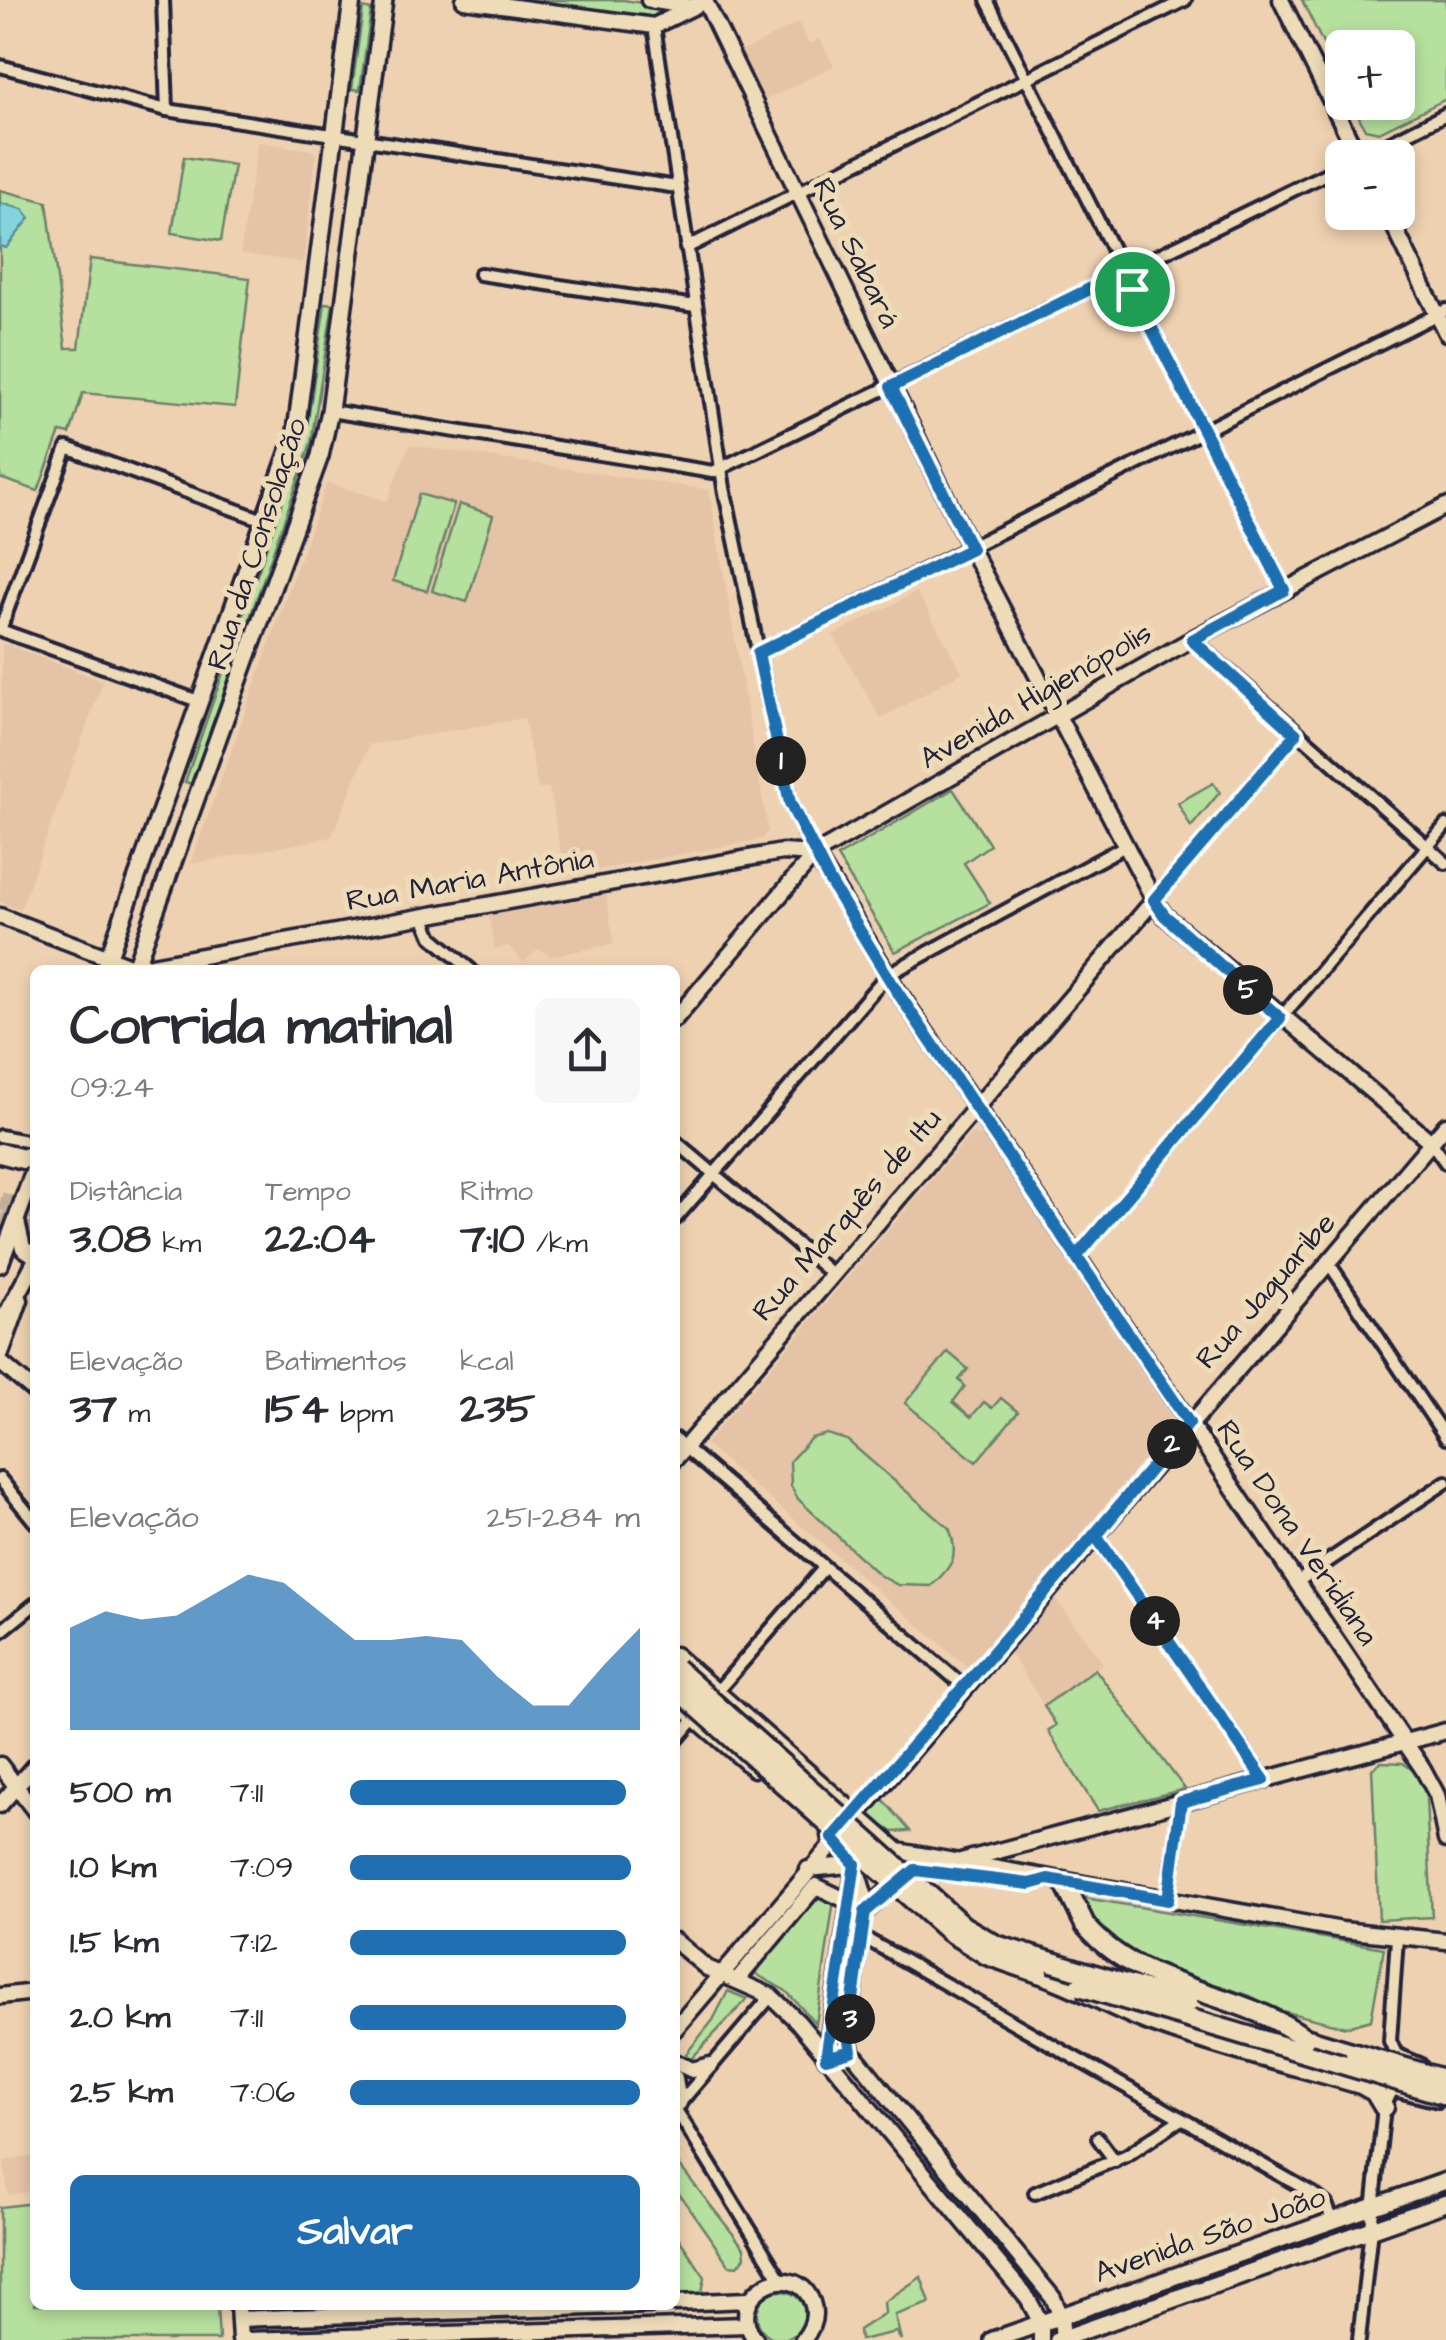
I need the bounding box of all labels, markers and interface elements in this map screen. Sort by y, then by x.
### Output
map controls [1325,30,1415,230]
button: + [1325,30,1415,120]
button: − [1325,140,1415,230]
street label: Rua Sabará [802,171,910,335]
pin [1090,247,1175,332]
icon: arrive [1105,262,1160,317]
street label: Rua da Consolação [196,412,318,675]
street label: Avenida Higienópolis [912,612,1160,781]
pin: 1 [756,736,806,786]
text: 1 [779,741,783,780]
street label: Rua Maria Antônia [343,838,597,922]
pin: 5 [1223,965,1273,1015]
text: 5 [1238,970,1258,1009]
text: Corrida matinal [70,989,453,1065]
button: share [535,998,640,1103]
text: 09:24 [70,1065,154,1110]
street label: Rua Marquês de Itu [743,1099,951,1331]
text: Distância [70,1172,182,1211]
text: Tempo [265,1172,351,1211]
text: Ritmo [460,1172,533,1211]
street label: Rua Jaguaribe [1186,1204,1347,1379]
text: 3.08 [70,1211,151,1269]
text: 22:04 [265,1211,375,1269]
text: 7:10 [460,1211,525,1269]
text: km [151,1224,201,1263]
text: /km [525,1224,588,1263]
text: Elevação [70,1342,183,1381]
text: Batimentos [265,1342,407,1381]
text: kcal [460,1342,514,1381]
text: 37 [70,1381,117,1439]
text: 154 [265,1381,329,1439]
text: 235 [460,1381,535,1439]
text: m [117,1394,150,1433]
text: bpm [329,1394,393,1433]
street label: Rua Dona Veridiana [1206,1412,1388,1654]
pin: 2 [1147,1419,1197,1469]
text: 2 [1164,1424,1180,1463]
text: Elevação [70,1495,199,1540]
text: 251–284 m [486,1495,640,1540]
pin: 4 [1130,1596,1180,1646]
text: 4 [1145,1601,1165,1640]
text: 500 m [70,1770,171,1815]
text: 7:11 [230,1770,263,1815]
text: 1.0 km [70,1845,156,1890]
text: 7:09 [230,1845,293,1890]
text: 1.5 km [70,1920,159,1965]
text: 7:12 [230,1920,277,1965]
pin: 3 [825,1994,875,2044]
text: 2.0 km [70,1995,170,2040]
text: 7:11 [230,1995,263,2040]
text: 3 [843,1999,857,2038]
text: 2.5 km [70,2070,173,2115]
text: 7:06 [230,2070,295,2115]
button: Salvar [70,2175,640,2290]
street label: Avenida São João [1089,2176,1331,2294]

